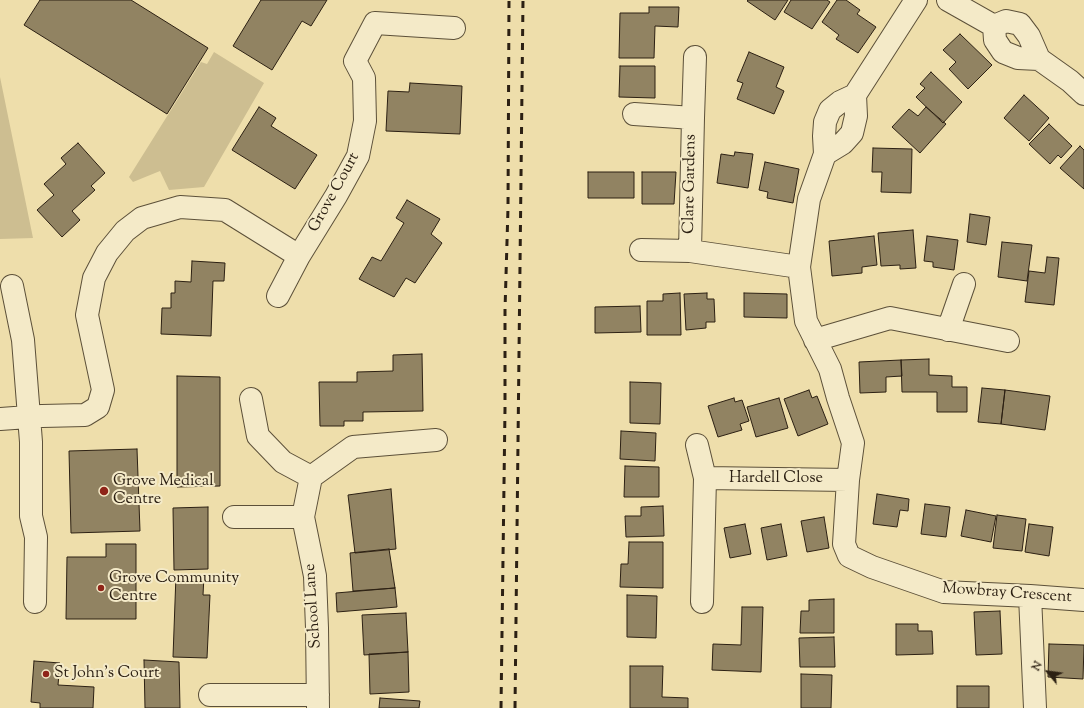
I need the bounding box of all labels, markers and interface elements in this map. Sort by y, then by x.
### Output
street label: Clare Gardens [681,134,701,234]
street label: Grove Court [305,150,365,236]
street label: Hardell Close [729,469,823,489]
place label: Grove Medical Centre [113,472,214,510]
marker: Grove Medical Centre [98,485,110,497]
street label: School Lane [301,563,327,649]
place label: Grove Community Centre [109,569,239,607]
street label: Mowbray Crescent [942,580,1072,608]
marker: Grove Community Centre [96,583,106,593]
north arrow [1028,652,1068,692]
text: N [1028,658,1047,674]
place label: St John's Court [54,664,159,684]
marker: St John's Court [41,669,51,679]

